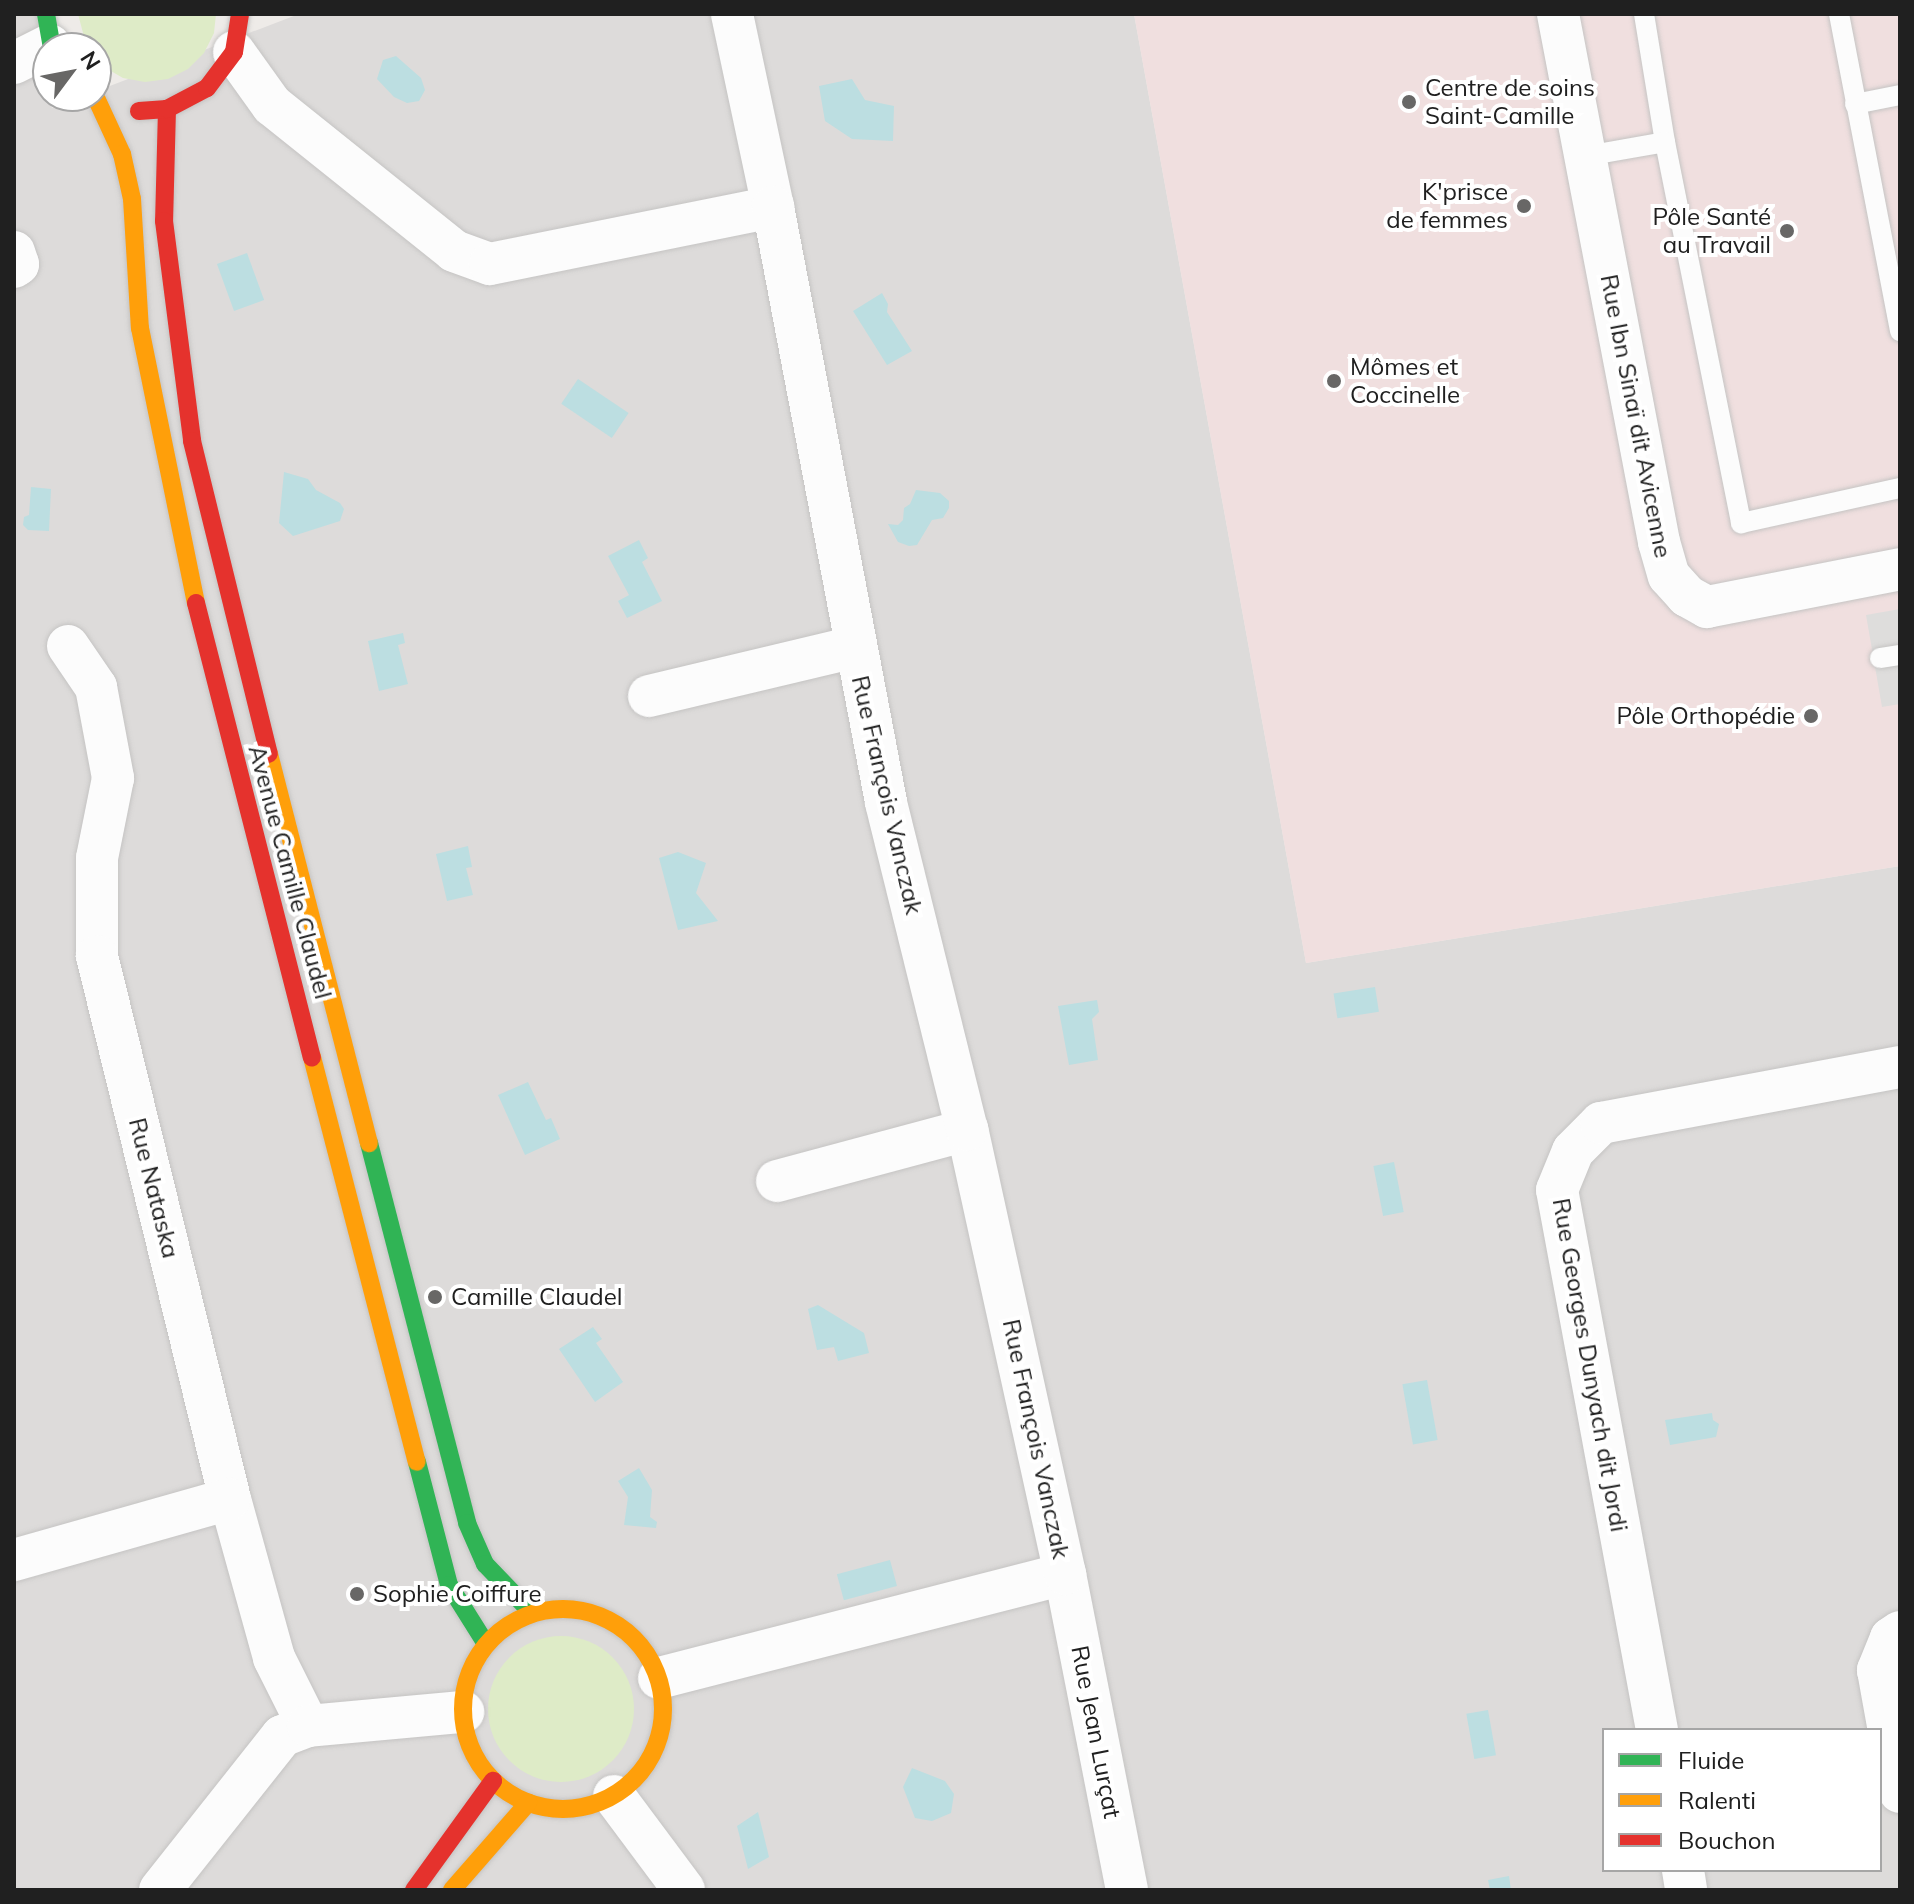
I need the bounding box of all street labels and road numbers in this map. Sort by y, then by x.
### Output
street label: Rue Ibn Sinaï dit Avicenne [1594,272,1678,560]
street label: Rue François Vanczak [846,673,928,917]
street label: Avenue Camille Claudel [242,742,338,1002]
street label: Rue Nataska [123,1115,185,1261]
street label: Rue Georges Dunyach dit Jordi [1546,1196,1634,1534]
street label: Rue François Vanczak [997,1317,1075,1561]
street label: Rue Jean Lurçat [1065,1643,1127,1821]

